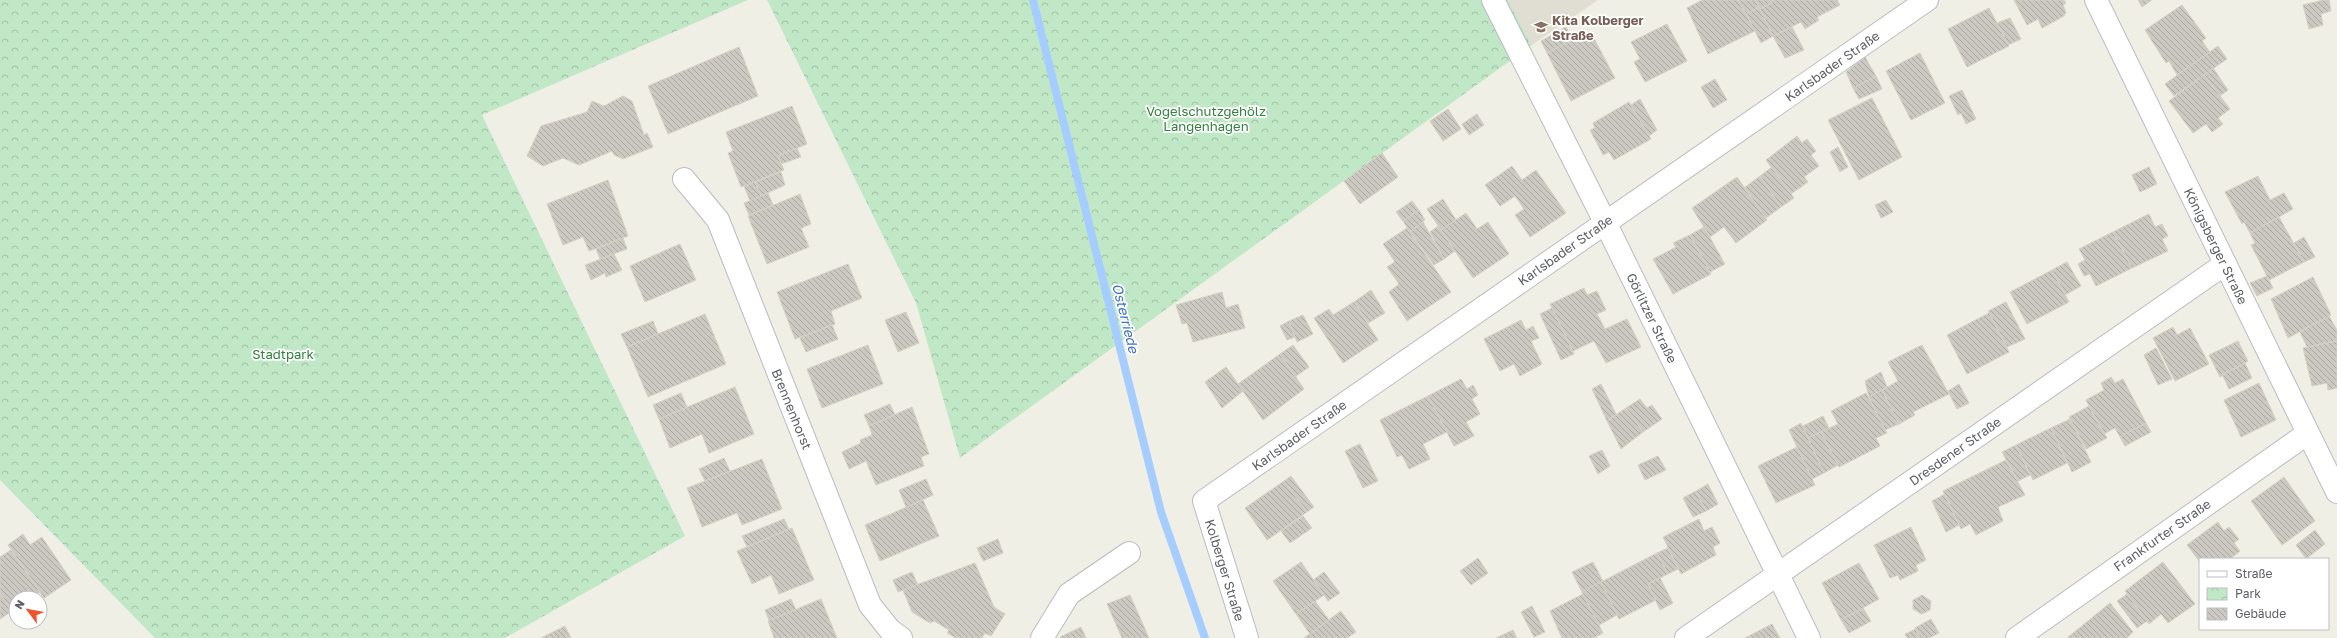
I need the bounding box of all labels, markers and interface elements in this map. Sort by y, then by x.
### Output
place label: Kita Kolberger Straße [1552,12,1644,43]
school or university icon: Kita Kolberger Straße [1533,19,1549,35]
street label: Karlsbader Straße [1781,27,1883,105]
park label: Vogelschutzgehölz Langenhagen [1146,103,1266,134]
street label: Königsberger Straße [2181,185,2251,307]
street label: Karlsbader Straße [1514,211,1616,289]
street label: Görlitzer Straße [1623,270,1681,366]
water label: Osterriede [1109,281,1143,355]
park label: Stadtpark [252,346,314,362]
street label: Brennenhorst [769,366,815,452]
street label: Karlsbader Straße [1248,396,1350,474]
street label: Dresdener Straße [1906,413,2004,489]
street label: Frankfurter Straße [2110,495,2214,575]
street label: Kolberger Straße [1202,517,1248,623]
legend [2199,558,2329,630]
text: Straße [2235,566,2273,581]
text: Park [2235,586,2261,601]
north arrow [8,590,48,630]
text: N [11,597,27,611]
text: Gebäude [2235,606,2286,621]

